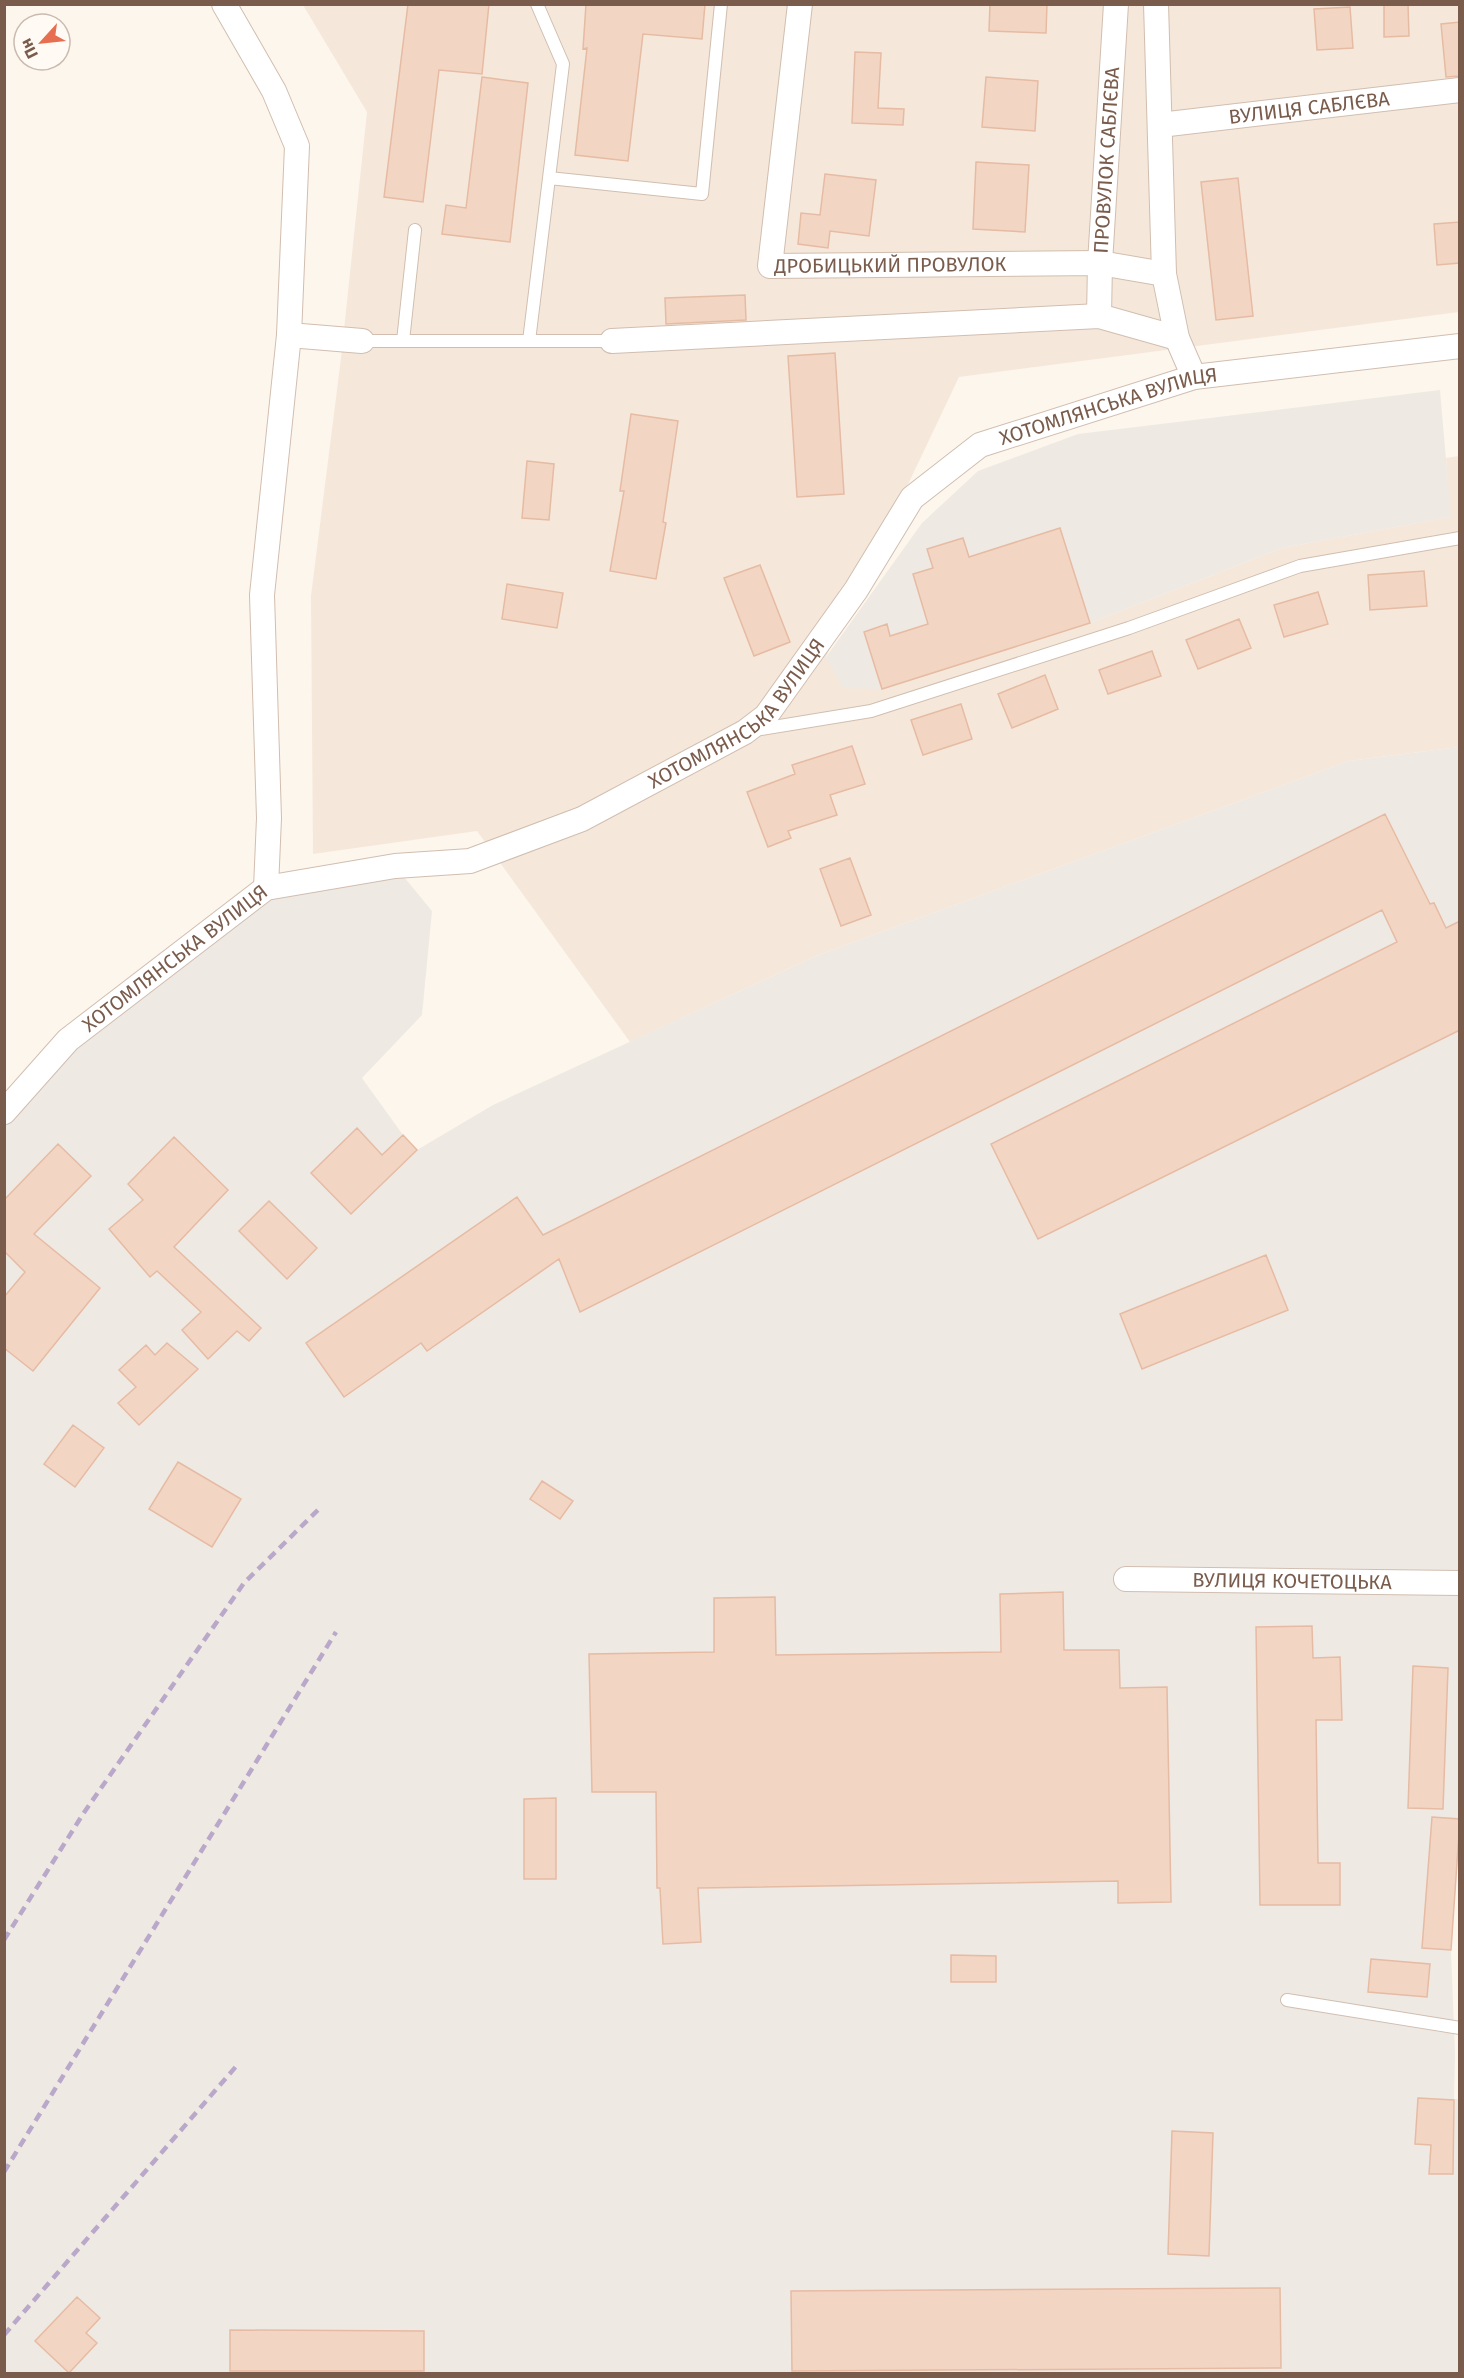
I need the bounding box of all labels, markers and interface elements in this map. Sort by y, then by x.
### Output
north arrow [12,12,72,72]
text: Пн [16,35,42,62]
street label: ПРОВУЛОК САБЛЄВА [1089,66,1124,254]
street label: ВУЛИЦЯ САБЛЄВА [1227,86,1391,129]
street label: ДРОБИЦЬКИЙ ПРОВУЛОК [773,252,1007,278]
street label: ХОТОМЛЯНСЬКА ВУЛИЦЯ [996,362,1219,450]
street label: ХОТОМЛЯНСЬКА ВУЛИЦЯ [644,634,830,793]
street label: ХОТОМЛЯНСЬКА ВУЛИЦЯ [77,879,272,1037]
street label: ВУЛИЦЯ КОЧЕТОЦЬКА [1192,1568,1392,1594]

